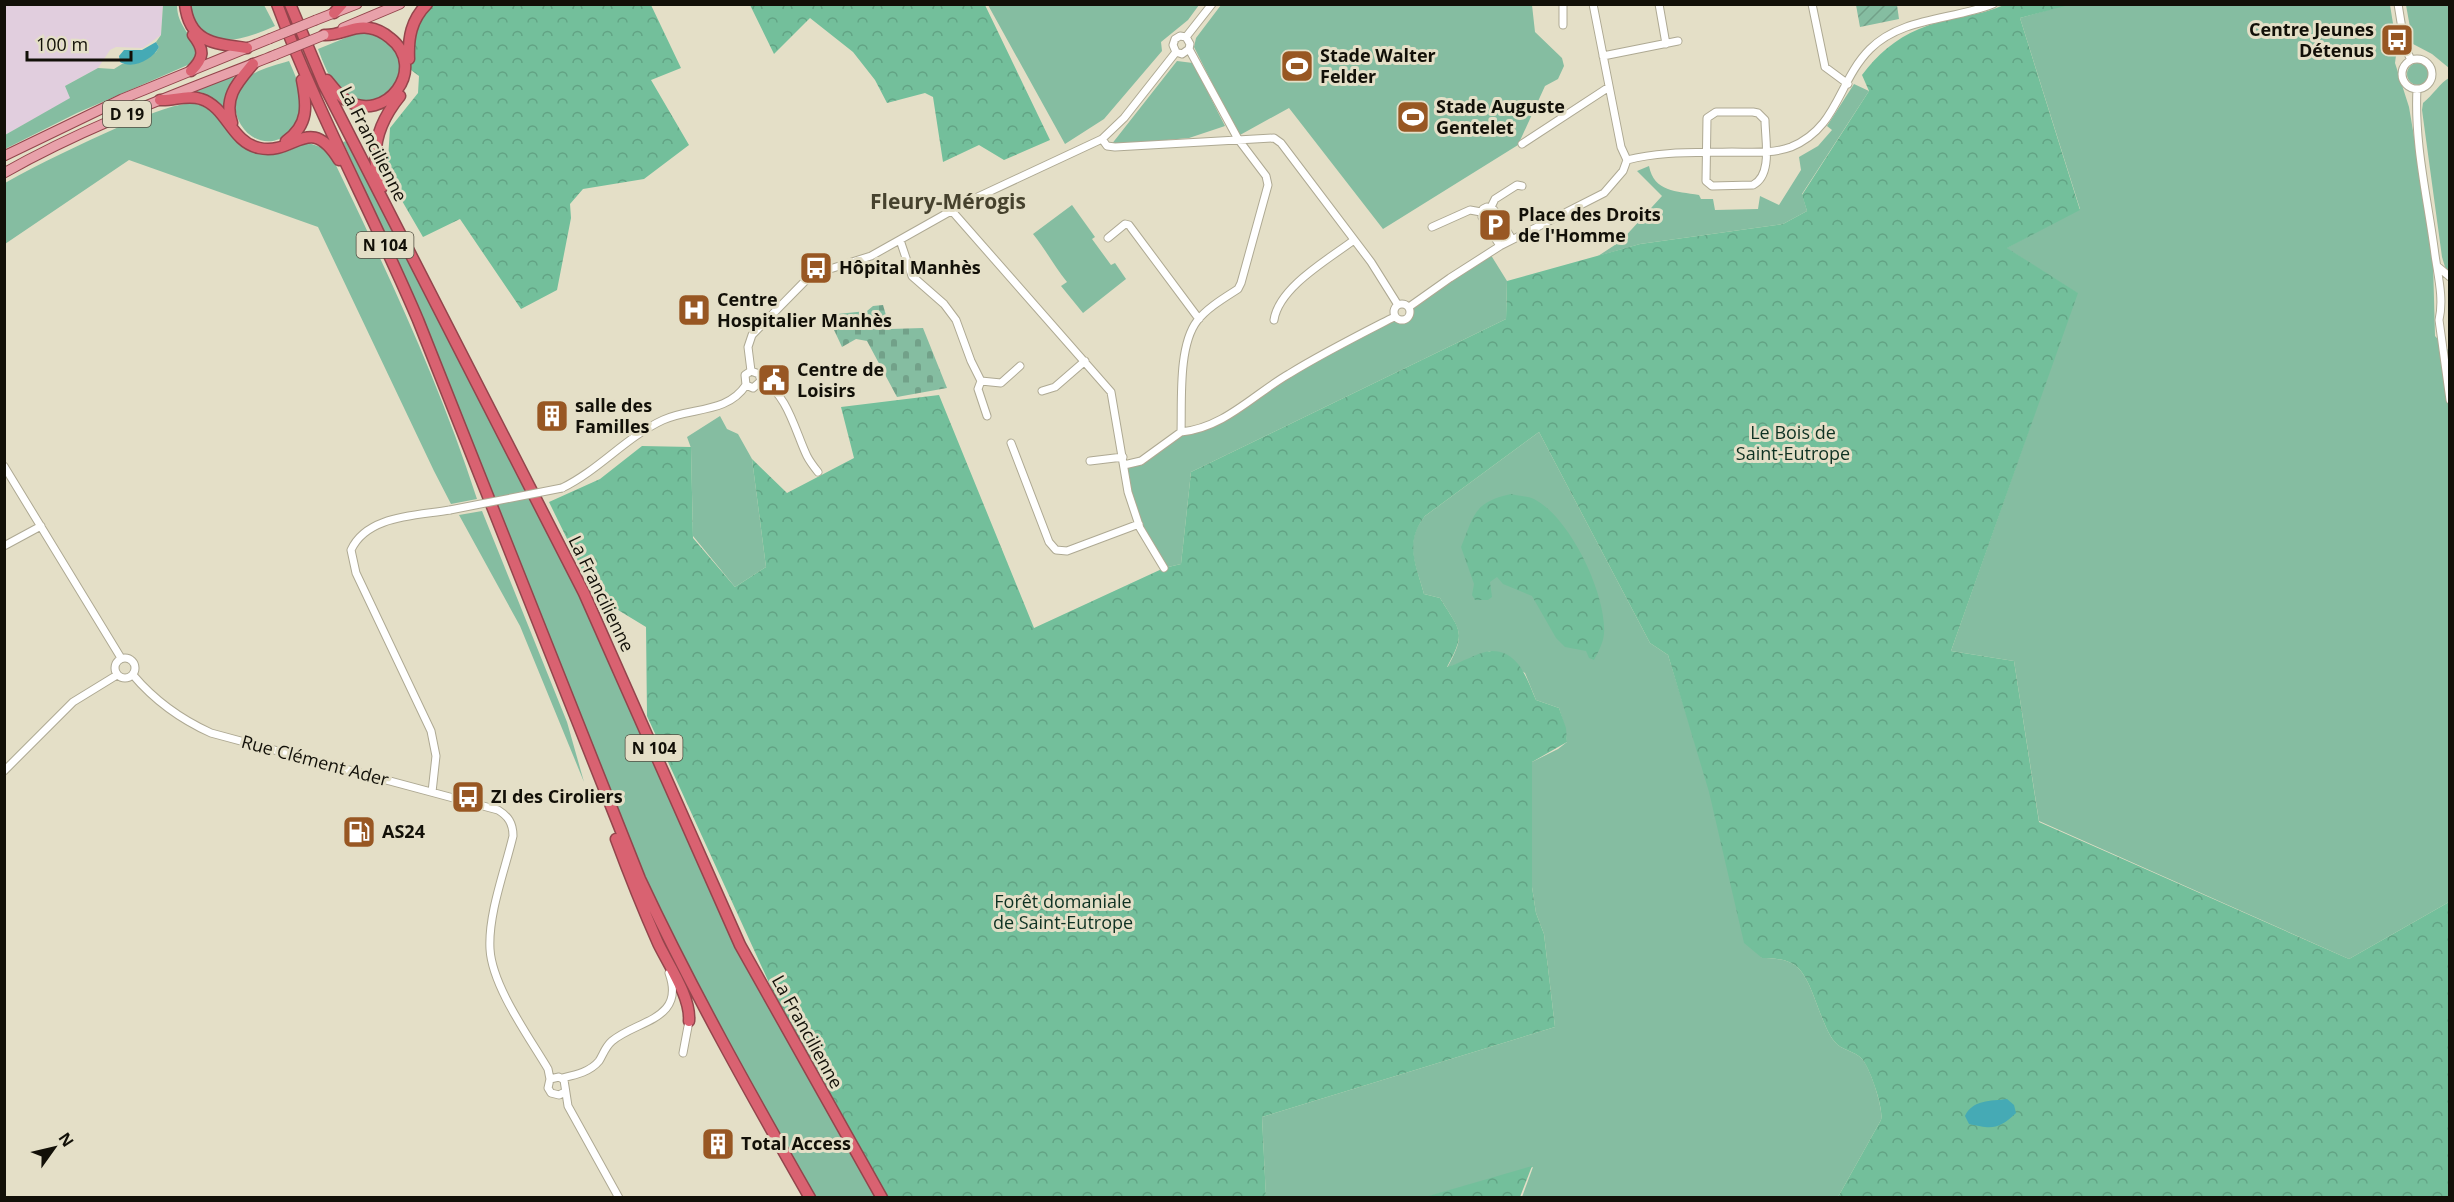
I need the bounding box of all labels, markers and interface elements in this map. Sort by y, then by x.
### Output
place label: Centre Jeunes Détenus [2249,17,2374,62]
bus stop icon: Centre Jeunes Détenus [2379,22,2415,58]
scale bar [27,24,130,62]
text: 100 m [36,32,88,56]
place label: Stade Walter Felder [1320,43,1436,88]
sports icon: Stade Walter Felder [1279,48,1315,84]
street label: La Francilienne [335,82,413,205]
place label: Stade Auguste Gentelet [1436,94,1565,139]
sports icon: Stade Auguste Gentelet [1395,99,1431,135]
road number: D 19 [103,101,151,127]
district label: Fleury-Mérogis [870,187,1026,215]
place label: Place des Droits de l'Homme [1518,202,1661,247]
parking icon: Place des Droits de l'Homme [1477,207,1513,243]
road number: N 104 [356,232,414,258]
bus stop icon: Hôpital Manhès [798,250,834,286]
place label: Hôpital Manhès [839,255,981,279]
place label: Centre Hospitalier Manhès [717,287,892,332]
hospital icon: Centre Hospitalier Manhès [676,292,712,328]
place label: Centre de Loisirs [797,357,884,402]
public building icon: Centre de Loisirs [756,362,792,398]
place label: salle des Familles [575,393,652,438]
building icon: salle des Familles [534,398,570,434]
park label: Le Bois de Saint-Eutrope [1736,420,1850,465]
street label: La Francilienne [563,532,640,656]
street label: Rue Clément Ader [239,729,392,791]
road number: N 104 [626,735,682,761]
bus stop icon: ZI des Ciroliers [450,779,486,815]
place label: ZI des Ciroliers [491,784,623,808]
fuel station icon: AS24 [341,814,377,850]
place label: AS24 [382,819,425,843]
park label: Forêt domaniale de Saint-Eutrope [993,889,1133,934]
street label: La Francilienne [767,970,849,1093]
north arrow [24,1118,84,1178]
building icon: Total Access [700,1126,736,1162]
text: N [54,1128,79,1151]
place label: Total Access [741,1131,851,1155]

